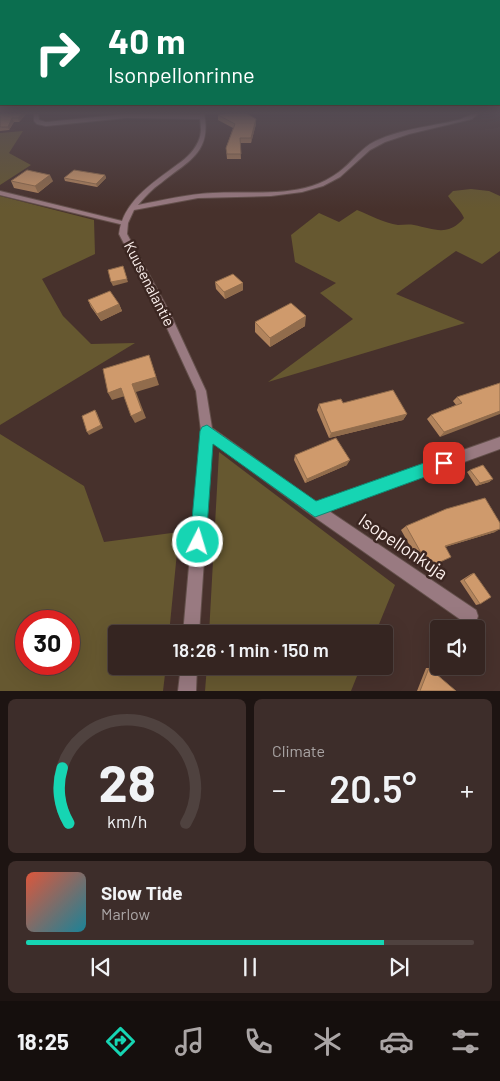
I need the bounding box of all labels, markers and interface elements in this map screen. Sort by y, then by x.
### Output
text: 40 m [108,19,185,61]
icon: right [25,20,90,85]
text: Isonpellonrinne [108,61,255,87]
street label: Kuusenalantie [121,238,179,329]
pin [423,442,465,484]
icon: arrive [430,449,458,477]
street label: Isopellonkuja [355,508,452,584]
position arrow [171,515,223,567]
speed limit sign: 30 [15,610,80,675]
map controls [430,620,485,675]
button: sound [430,620,485,675]
text: 18:26 · 1 min · 150 m [172,638,329,661]
text: Climate [272,741,325,760]
text: 28 [98,750,156,812]
text: 20.5° [329,765,417,811]
text: − [272,772,286,806]
text: + [460,772,474,806]
text: km/h [107,810,147,832]
text: Slow Tide [101,881,183,904]
text: Marlow [101,904,150,923]
icon: previous [87,953,115,981]
icon: pause [236,953,264,981]
icon: next [385,953,413,981]
icon: directions [103,1024,138,1059]
icon: music [172,1024,207,1059]
icon: phone [241,1024,276,1059]
icon: climate [310,1024,345,1059]
icon: car [379,1024,414,1059]
icon: filters [448,1024,483,1059]
text: 18:25 [17,1028,69,1054]

